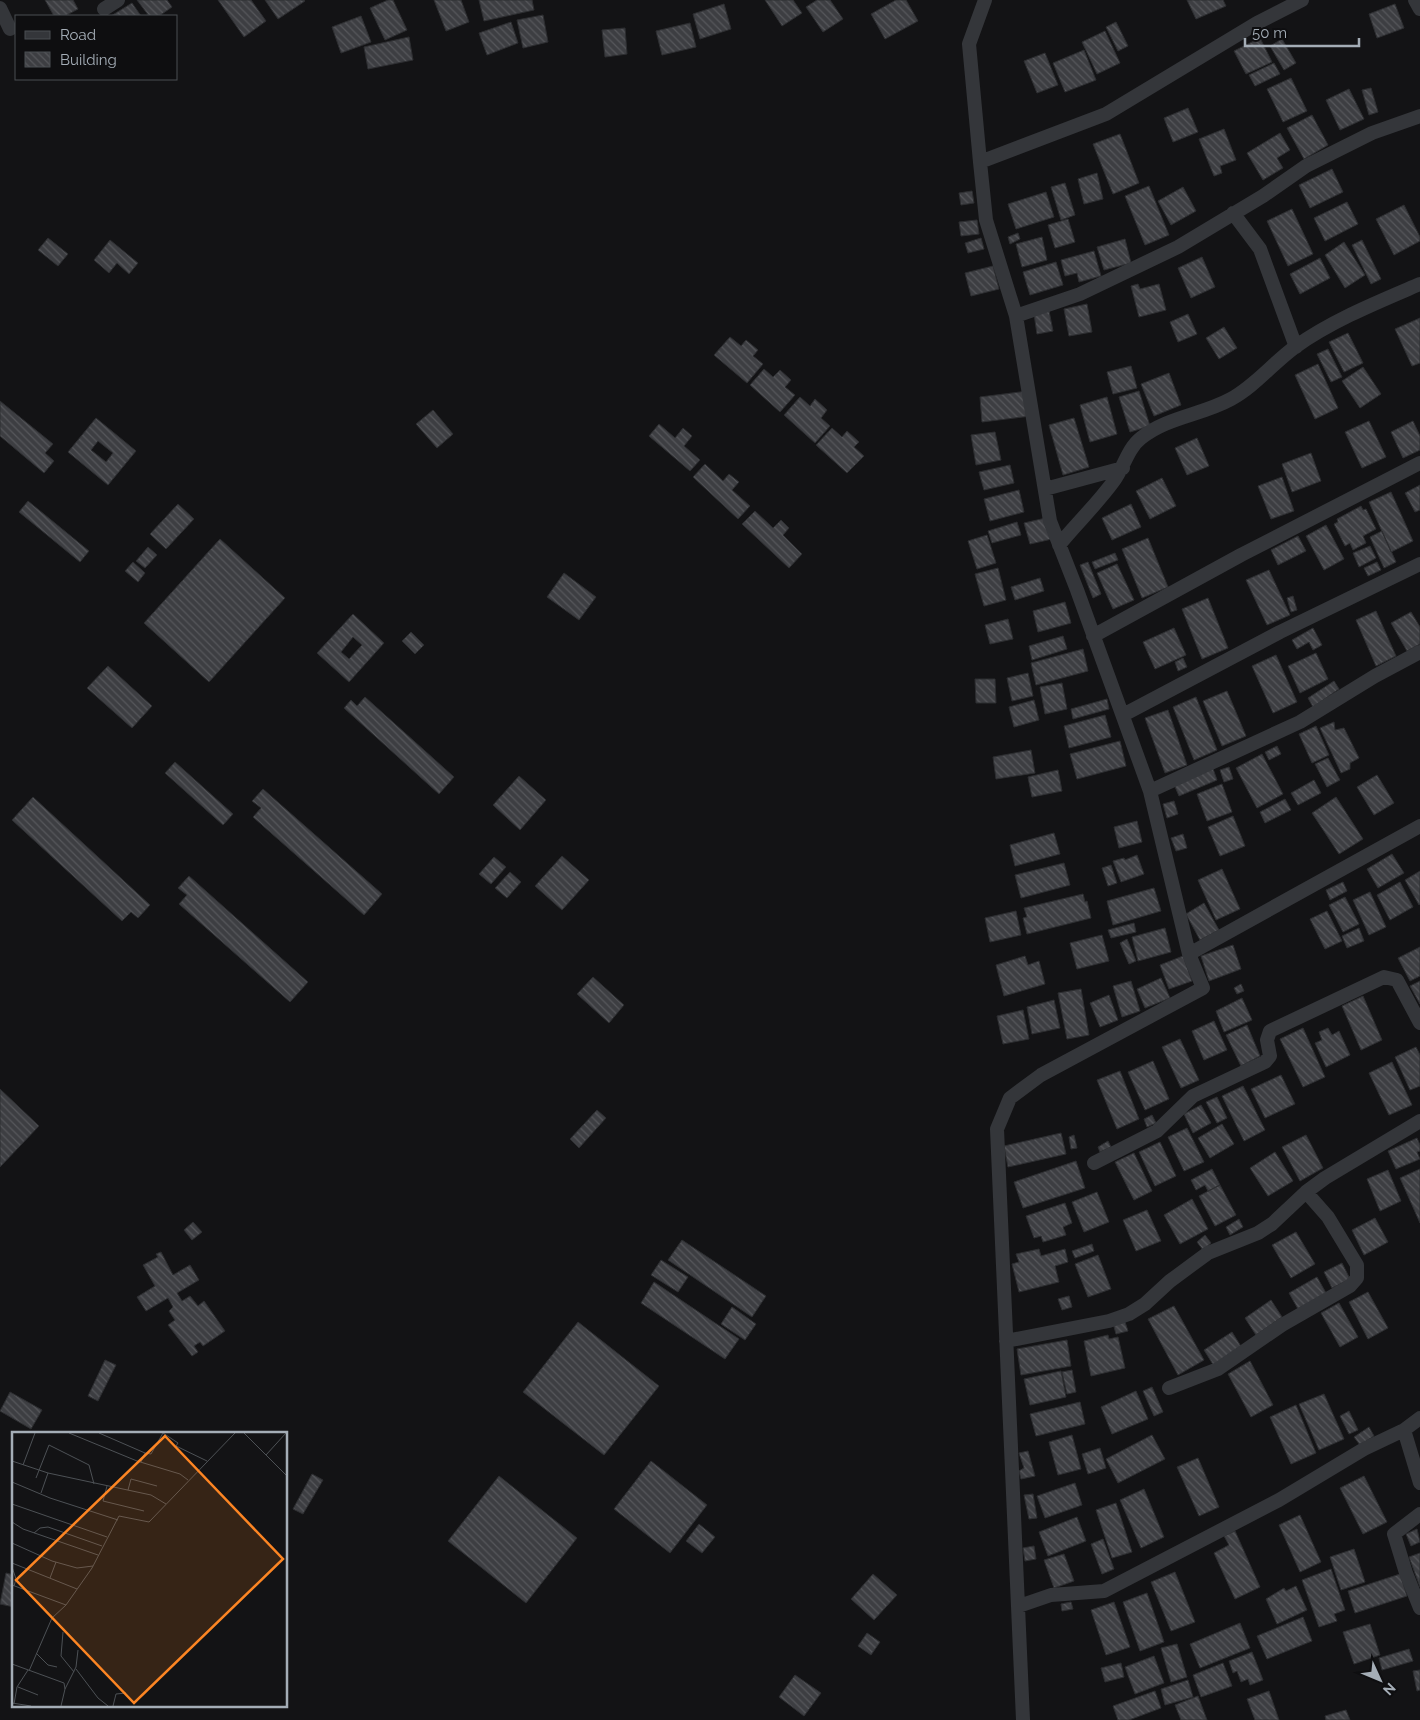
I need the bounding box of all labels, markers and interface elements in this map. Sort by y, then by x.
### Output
legend [15,15,178,80]
scale bar [1245,15,1359,47]
text: 50 m [1252,24,1287,42]
text: Road [60,26,96,44]
text: Building [60,51,117,69]
inset map [12,1432,288,1708]
north arrow [1355,1655,1405,1705]
text: N [1380,1680,1399,1698]

